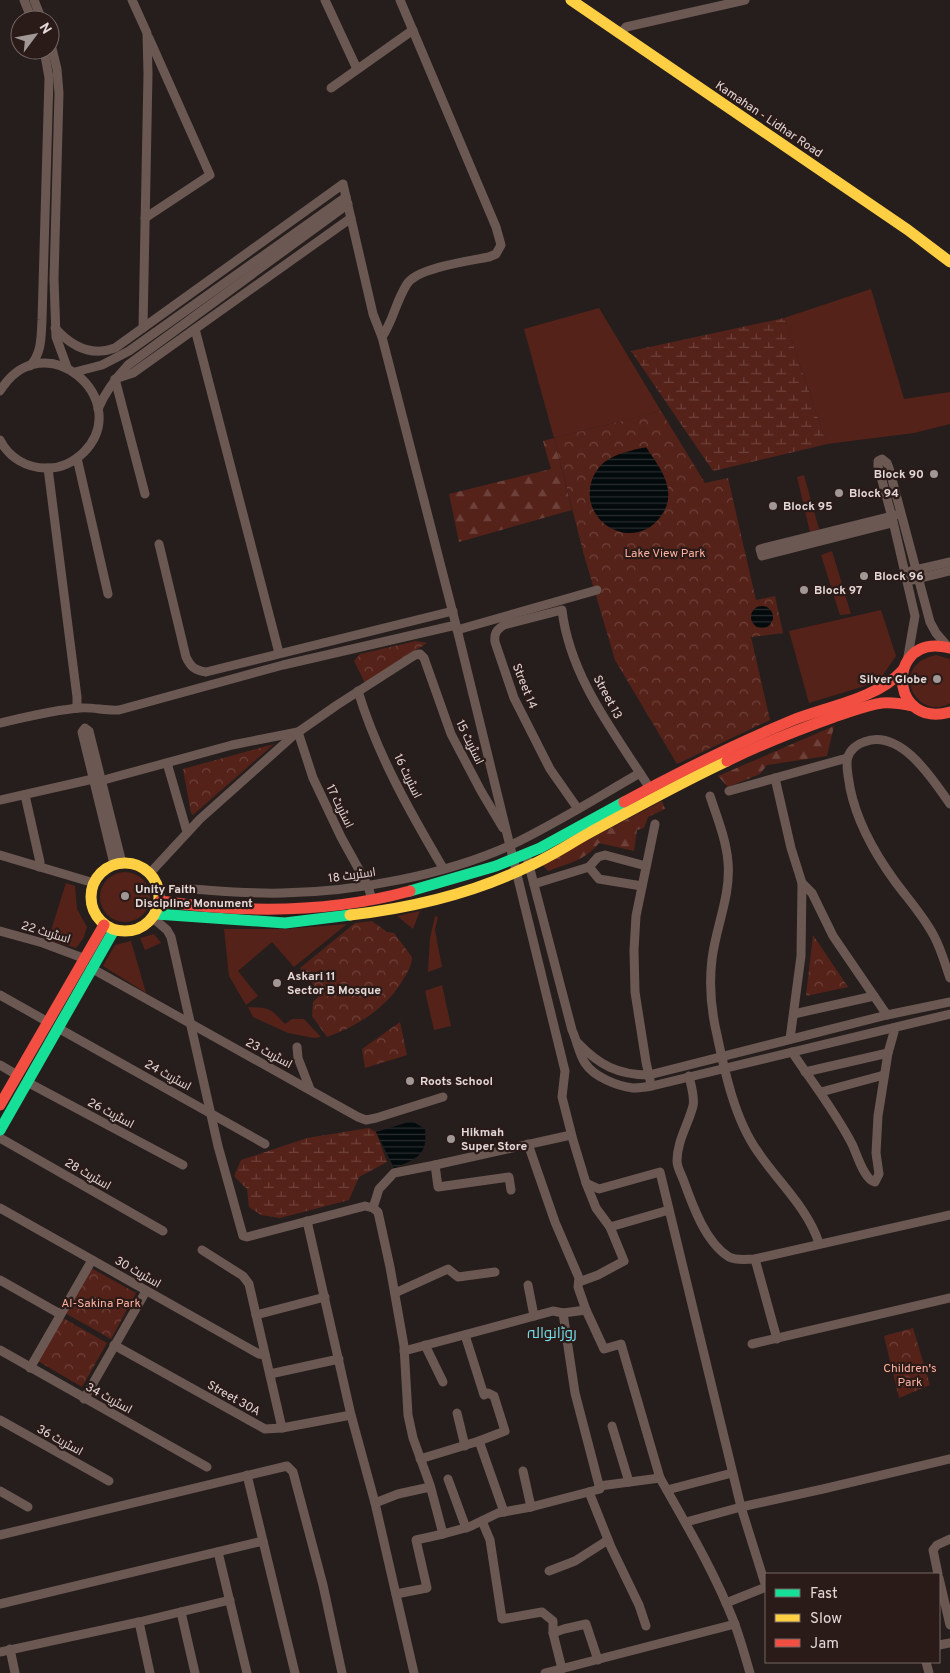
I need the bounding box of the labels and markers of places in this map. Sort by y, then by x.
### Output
place label: Block 90 [874,467,924,483]
marker: Block 90 [928,468,940,480]
place label: Block 94 [849,486,899,502]
marker: Block 94 [833,487,845,499]
place label: Block 95 [783,499,833,515]
marker: Block 95 [767,500,779,512]
place label: Block 96 [874,569,924,585]
marker: Block 96 [858,570,870,582]
place label: Block 97 [814,583,862,599]
marker: Block 97 [798,584,810,596]
place label: Silver Globe [859,672,927,688]
marker: Silver Globe [931,673,943,685]
place label: Unity Faith Discipline Monument [135,882,253,912]
marker: Unity Faith Discipline Monument [119,890,131,902]
place label: Askari 11 Sector B Mosque [287,969,381,999]
marker: Askari 11 Sector B Mosque [271,977,283,989]
place label: Roots School [420,1074,493,1090]
marker: Roots School [404,1075,416,1087]
place label: Hikmah Super Store [461,1125,527,1155]
marker: Hikmah Super Store [445,1133,457,1145]

